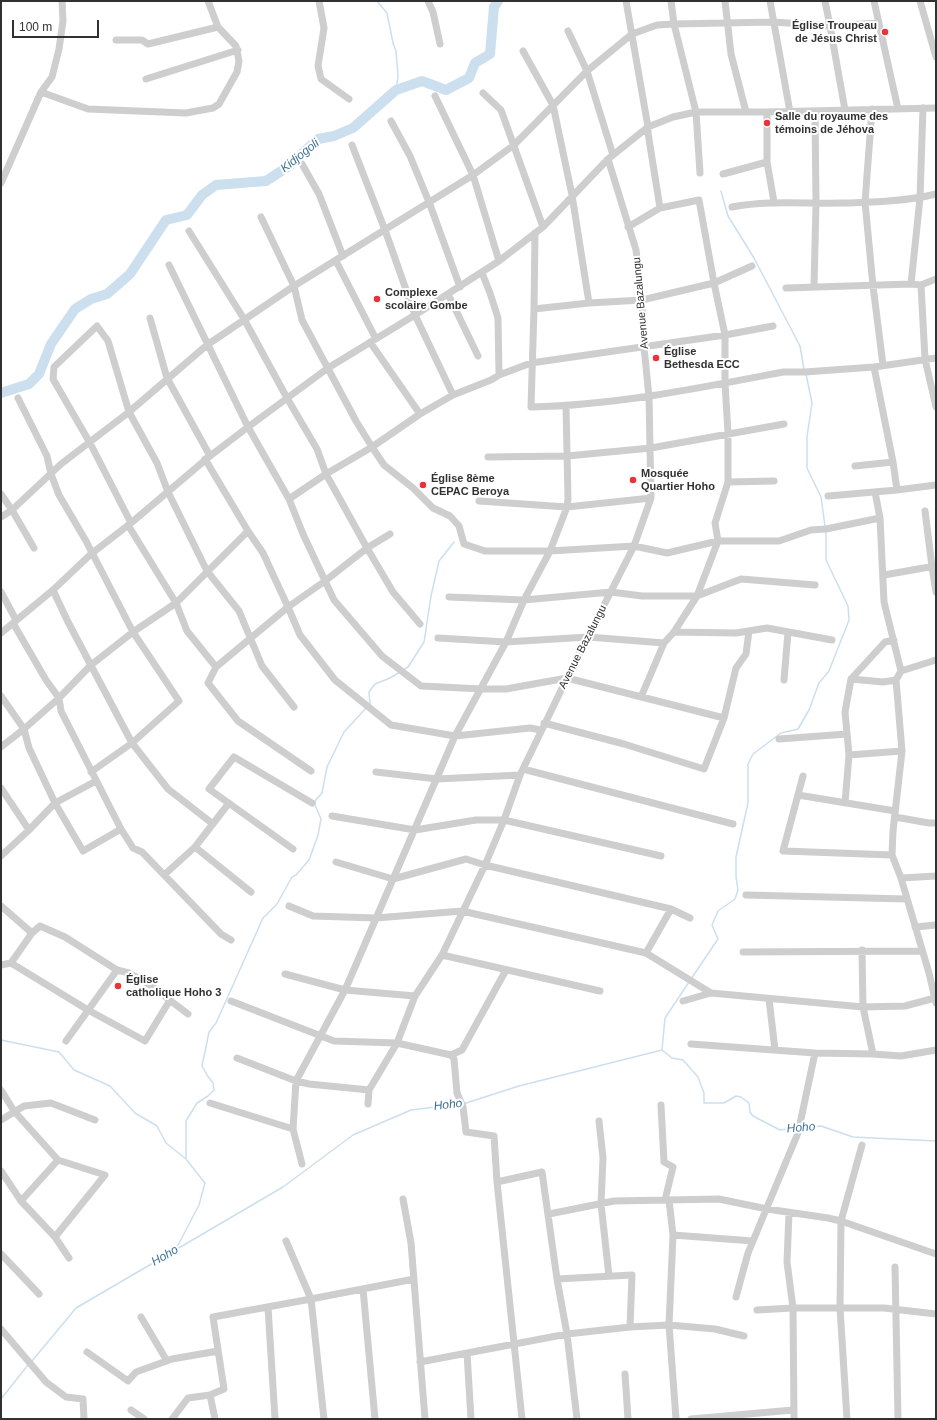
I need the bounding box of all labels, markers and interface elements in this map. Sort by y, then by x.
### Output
scale bar [14,12,101,38]
place label: Église Troupeau de Jésus Christ [792,19,877,45]
text: 100 m [19,20,52,34]
marker: Église Troupeau de Jésus Christ [880,27,890,37]
place label: Salle du royaume des témoins de Jéhova [775,110,888,136]
marker: Salle du royaume des témoins de Jéhova [762,118,772,128]
water label: Kidjogoli [278,136,322,176]
street label: Avenue Bazalungu [630,257,652,349]
place label: Complexe scolaire Gombe [385,286,468,312]
marker: Complexe scolaire Gombe [372,294,382,304]
place label: Église Bethesda ECC [664,345,740,371]
marker: Église Bethesda ECC [651,353,661,363]
place label: Mosquée Quartier Hoho [641,467,715,493]
place label: Église 8ème CEPAC Beroya [431,472,509,498]
marker: Mosquée Quartier Hoho [628,475,638,485]
marker: Église 8ème CEPAC Beroya [418,480,428,490]
street label: Avenue Bazalungu [556,603,610,691]
place label: Église catholique Hoho 3 [126,973,221,999]
marker: Église catholique Hoho 3 [113,981,123,991]
water label: Hoho [433,1096,463,1114]
water label: Hoho [786,1120,816,1136]
water label: Hoho [149,1243,181,1269]

